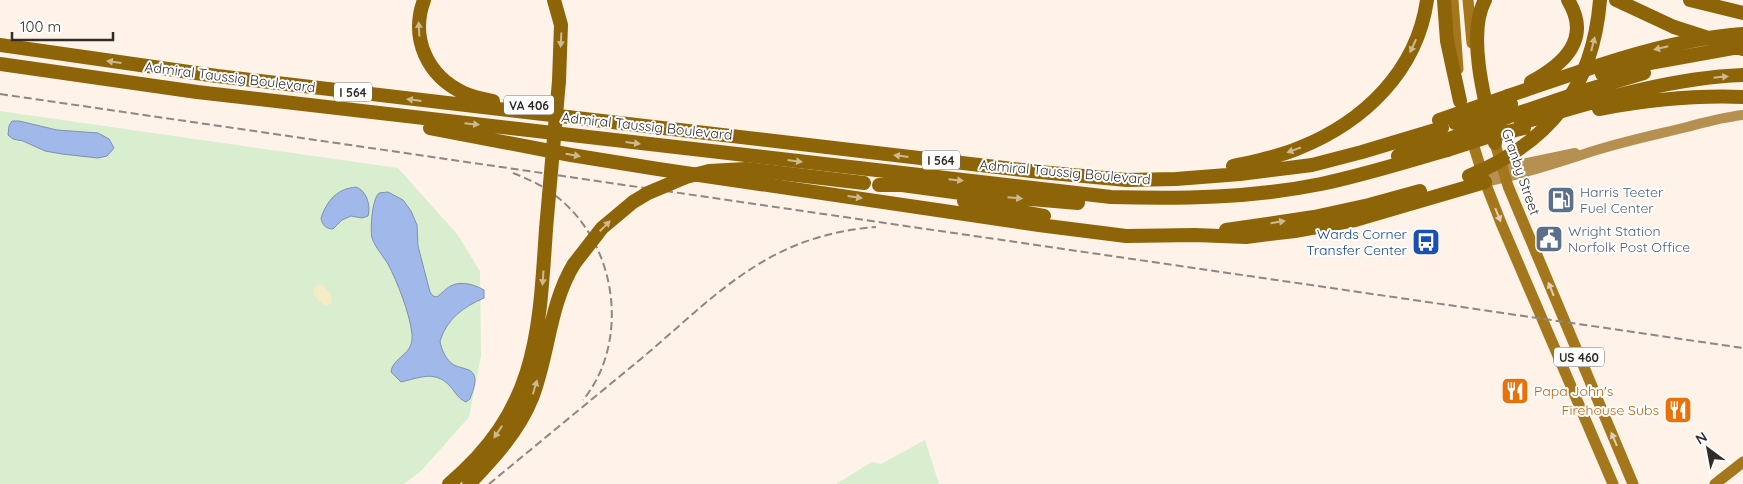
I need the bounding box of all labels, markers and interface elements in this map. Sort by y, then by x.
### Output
scale bar [12,10,114,42]
text: 100 m [20,17,61,36]
one-way arrow [415,21,423,37]
one-way arrow [557,32,565,48]
one-way arrow [1589,37,1597,52]
one-way arrow [1409,39,1417,53]
one-way arrow [1653,44,1668,52]
one-way arrow [106,57,122,65]
street label: Admiral Taussig Boulevard [144,58,316,96]
one-way arrow [1714,73,1730,81]
road number: I 564 [334,82,372,101]
one-way arrow [406,96,422,104]
road number: VA 406 [504,96,554,114]
street label: Admiral Taussig Boulevard [561,108,733,144]
one-way arrow [464,120,480,128]
street label: Granby Street [1498,126,1544,218]
one-way arrow [626,139,642,147]
one-way arrow [1286,146,1301,154]
road number: I 564 [922,150,960,170]
one-way arrow [566,152,582,160]
one-way arrow [893,152,909,160]
street label: Admiral Taussig Boulevard [979,156,1151,188]
one-way arrow [787,157,803,165]
one-way arrow [948,176,964,184]
place label: Harris Teeter Fuel Center [1580,183,1664,217]
fuel station icon: Harris Teeter Fuel Center [1546,185,1576,215]
one-way arrow [847,194,863,202]
one-way arrow [1007,194,1023,202]
one-way arrow [1494,208,1502,223]
one-way arrow [1270,218,1286,226]
one-way arrow [598,220,610,232]
place label: Wright Station Norfolk Post Office [1568,222,1690,256]
public building icon: Wright Station Norfolk Post Office [1534,224,1564,254]
place label: Wards Corner Transfer Center [1306,225,1408,259]
bus stop icon: Wards Corner Transfer Center [1411,227,1441,257]
one-way arrow [538,270,546,286]
one-way arrow [1547,281,1555,296]
road number: US 460 [1554,348,1604,367]
restaurant icon: Papa John's [1500,376,1530,406]
one-way arrow [532,379,540,394]
place label: Papa John's [1534,382,1613,400]
restaurant icon: Firehouse Subs [1663,395,1693,425]
place label: Firehouse Subs [1562,401,1659,419]
north arrow [1683,424,1733,474]
one-way arrow [493,425,502,438]
text: N [1692,428,1710,448]
one-way arrow [1610,431,1618,446]

